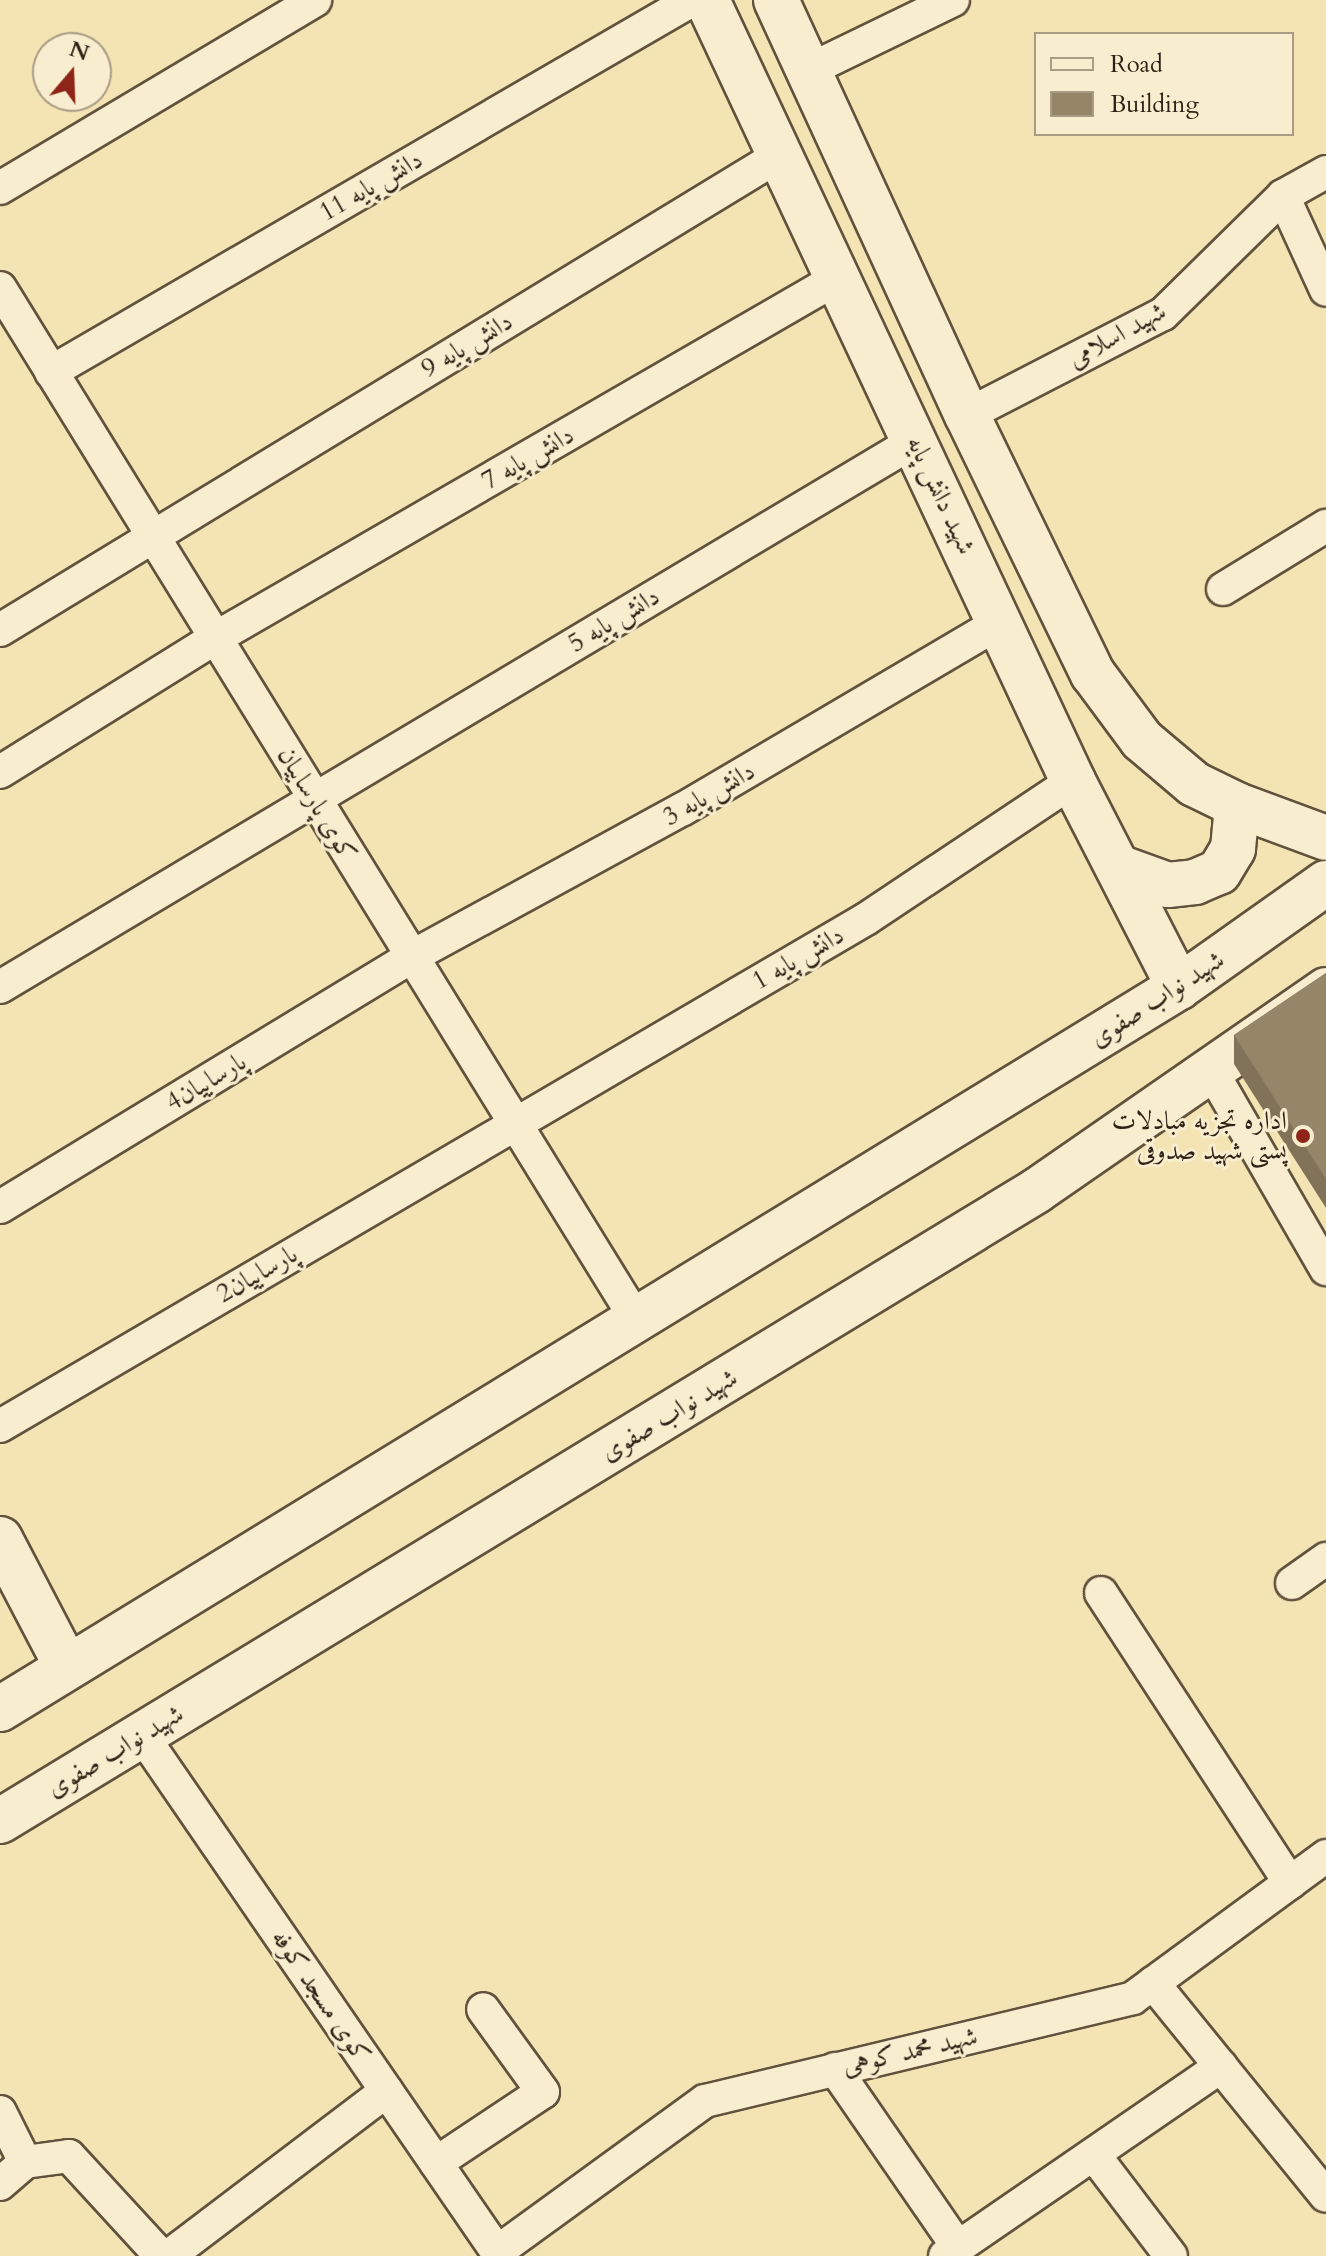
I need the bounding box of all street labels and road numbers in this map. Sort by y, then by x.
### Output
street label: دانش پایه 11 [314,144,428,228]
street label: شهید اسلامی [1063,295,1171,375]
street label: دانش پایه 9 [416,306,518,384]
street label: دانش پایه 7 [476,419,580,497]
street label: شهید دانش پایه [900,431,982,559]
street label: دانش پایه 5 [563,581,665,659]
street label: کوی پارساییان [271,741,363,867]
street label: دانش پایه 3 [657,755,761,833]
street label: دانش پایه 1 [746,919,850,997]
street label: شهید نواب صفوی [1084,944,1230,1054]
street label: پارساییان4 [160,1046,252,1118]
street label: پارساییان2 [211,1238,303,1310]
street label: شهید نواب صفوی [595,1362,743,1468]
street label: شهید نواب صفوی [41,1698,189,1804]
street label: کوی مسجد کوفه [265,1923,377,2069]
street label: شهید محمد کوهی [839,2020,981,2082]

